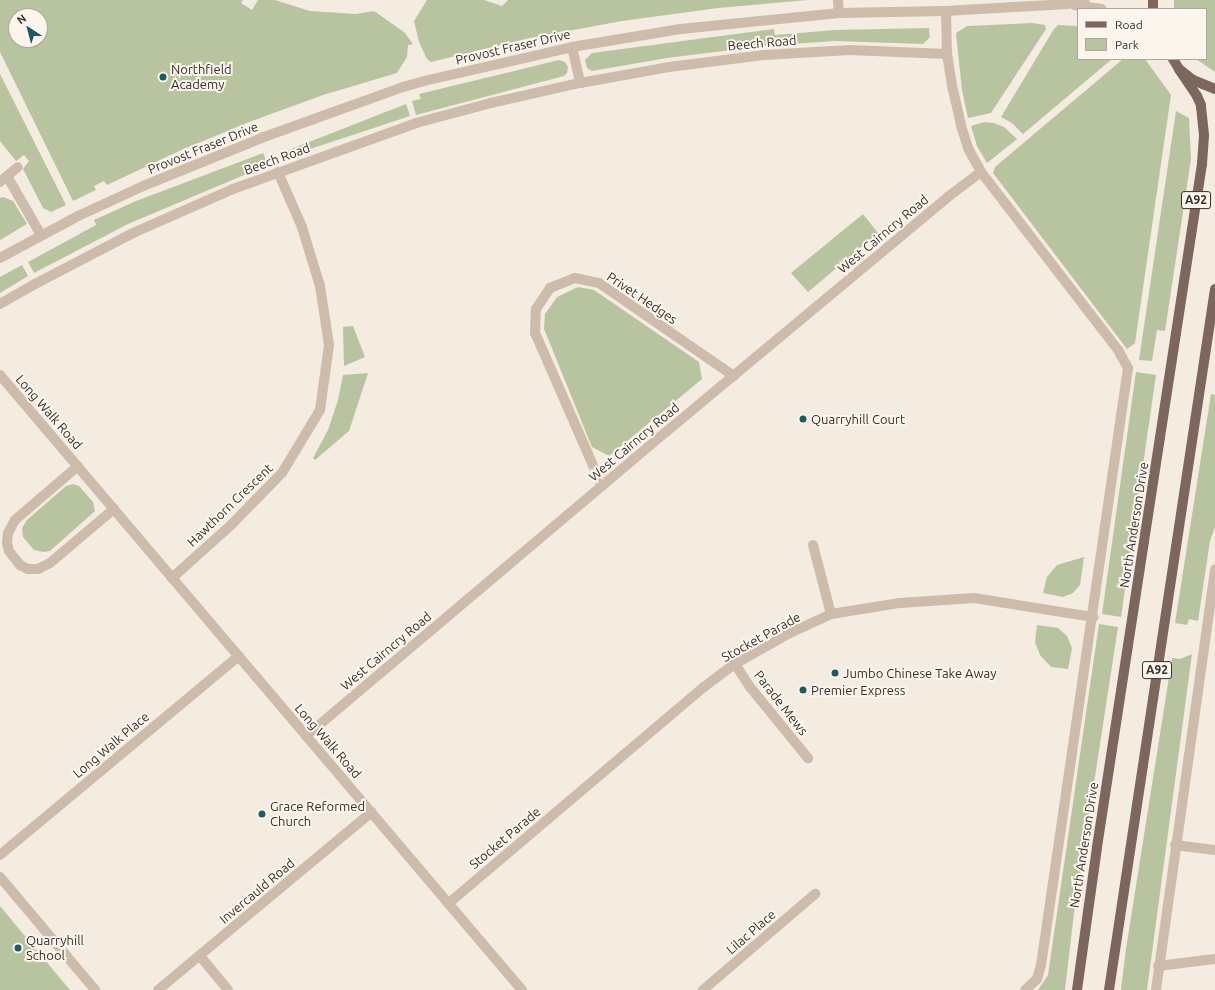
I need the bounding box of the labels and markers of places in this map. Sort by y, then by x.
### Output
place label: Northfield Academy [171,62,232,93]
marker: Northfield Academy [158,72,168,82]
place label: Quarryhill Court [811,411,905,427]
marker: Quarryhill Court [798,414,808,424]
place label: Jumbo Chinese Take Away [843,665,996,681]
marker: Jumbo Chinese Take Away [830,668,840,678]
place label: Premier Express [811,682,905,698]
marker: Premier Express [798,685,808,695]
place label: Grace Reformed Church [270,799,365,830]
marker: Grace Reformed Church [257,809,267,819]
place label: Quarryhill School [26,933,84,964]
marker: Quarryhill School [13,943,23,953]

